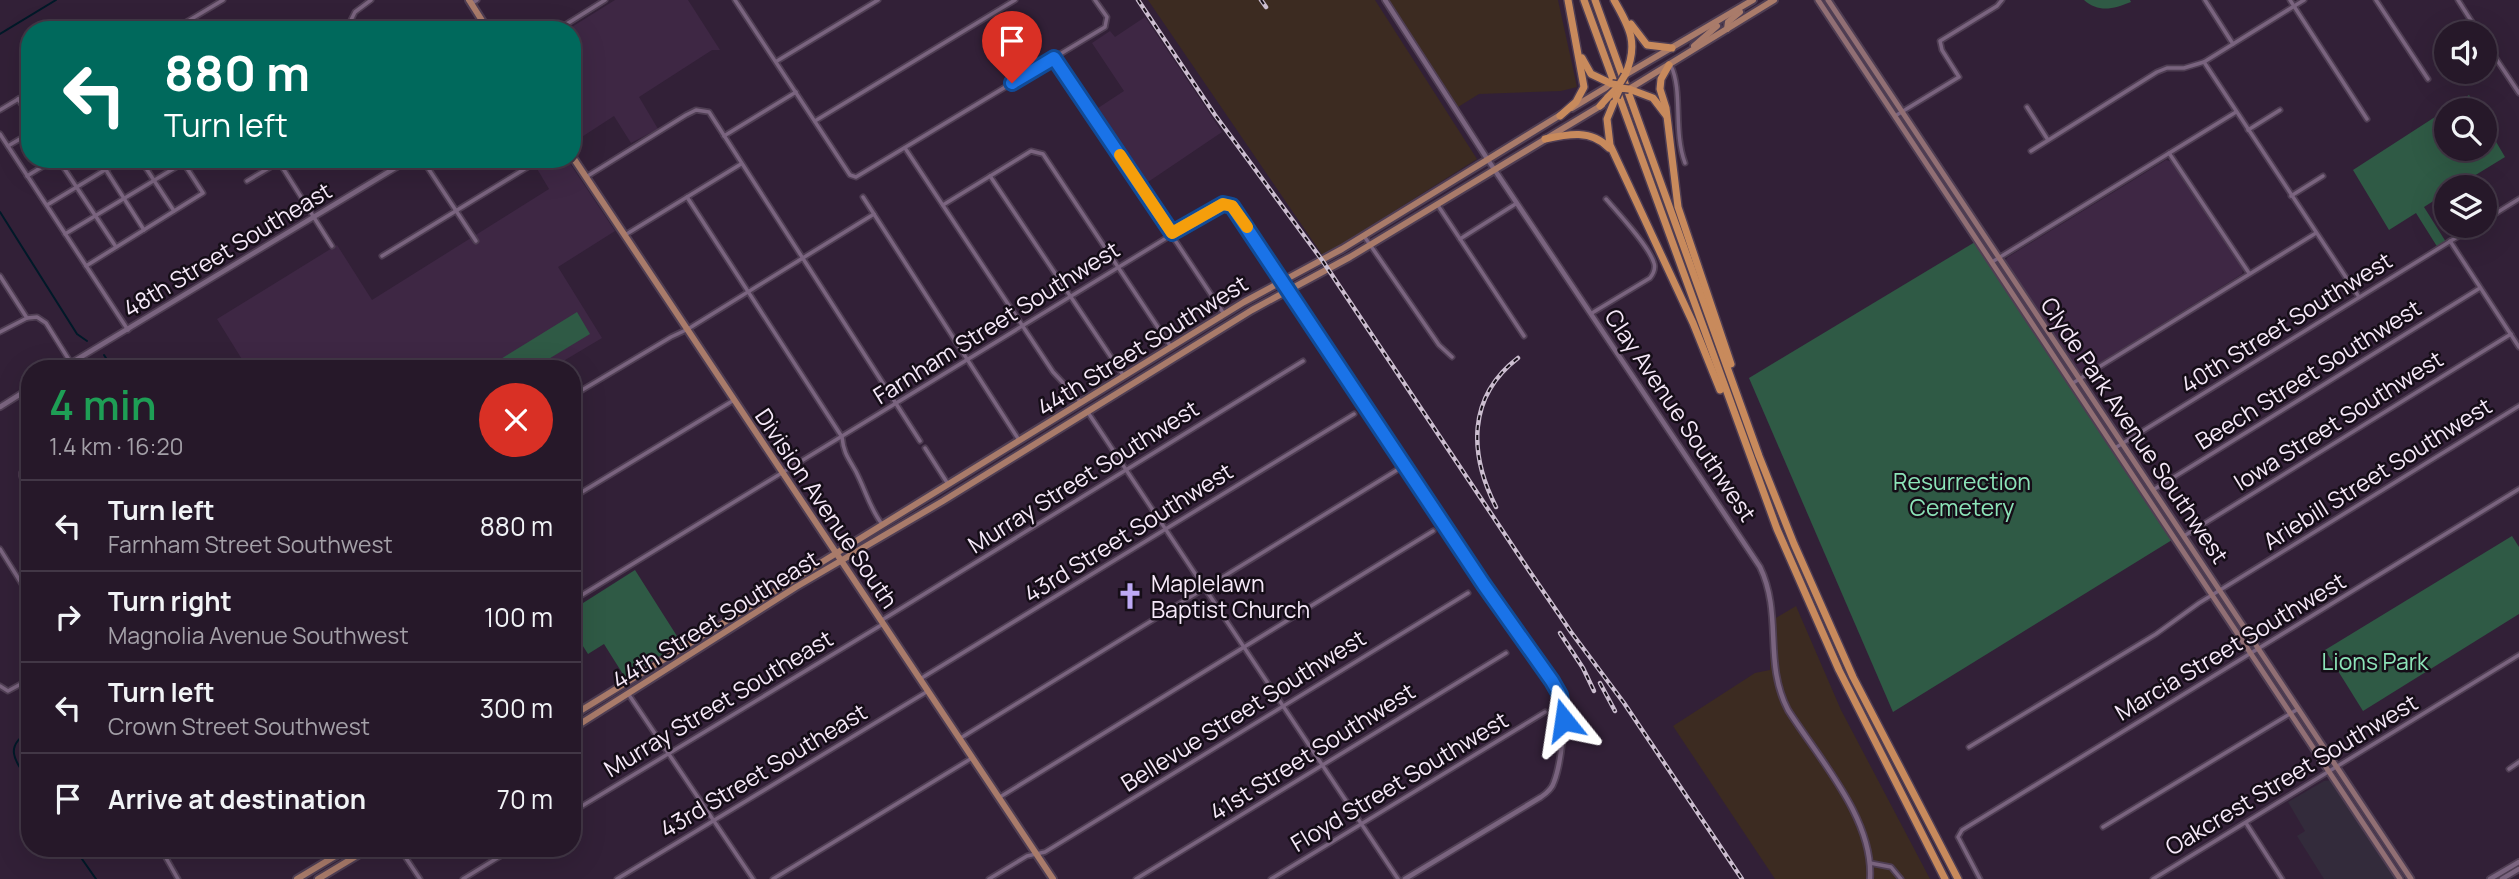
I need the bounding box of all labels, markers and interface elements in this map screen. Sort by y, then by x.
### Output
pin [982,11,1042,83]
map controls [2434,21,2497,238]
button: sound [2434,21,2497,84]
icon: arrive [993,22,1031,60]
text: 880 m [164,39,310,106]
icon: left [49,49,140,140]
button: search [2434,98,2497,161]
text: Turn left [164,103,288,147]
street label: 48th Street Southeast [117,174,337,324]
button: layers [2434,175,2497,238]
street label: Farnham Street Southwest [867,233,1125,411]
street label: 40th Street Southwest [2174,244,2398,400]
street label: 44th Street Southwest [1030,267,1254,423]
street label: Clyde Park Avenue Southwest [2034,290,2236,570]
street label: Beech Street Southwest [2189,291,2427,457]
street label: Clay Avenue Southwest [1598,302,1764,528]
street label: Iowa Street Southwest [2227,343,2449,497]
text: 4 min [49,375,157,433]
button: close [479,383,553,457]
street label: Ariebill Street Southwest [2256,389,2498,557]
street label: Murray Street Southwest [962,392,1204,560]
street label: Division Avenue South [748,402,906,614]
text: 1.4 km · 16:20 [49,430,184,462]
street label: 43rd Street Southwest [1017,455,1239,609]
park label: Resurrection Cemetery [1893,465,2031,523]
text: Turn left [108,492,215,528]
icon: left [49,507,87,545]
text: 880 m [480,508,553,544]
text: Farnham Street Southwest [108,528,393,560]
street label: 44th Street Southeast [605,542,825,696]
street label: Marcia Street Southwest [2109,564,2351,728]
place label: Maplelawn Baptist Church [1151,567,1310,625]
church icon: Maplelawn Baptist Church [1115,581,1145,611]
text: Turn right [108,583,232,619]
icon: right [49,598,87,636]
text: 100 m [484,599,553,635]
text: Magnolia Avenue Southwest [108,619,409,651]
street label: Bellevue Street Southwest [1115,621,1371,799]
street label: Murray Street Southeast [598,622,838,784]
park label: Lions Park [2322,645,2429,677]
text: Turn left [108,674,215,710]
street label: 41st Street Southwest [1203,675,1421,827]
position arrow [1527,683,1601,757]
street label: Oakcrest Street Southwest [2159,686,2423,862]
icon: left [49,689,87,727]
text: 300 m [480,690,553,726]
street label: 43rd Street Southeast [653,695,873,845]
street label: Floyd Street Southwest [1284,703,1514,859]
text: Crown Street Southwest [108,710,370,742]
icon: arrive [49,780,87,818]
text: Arrive at destination [108,781,366,817]
text: 70 m [497,781,553,817]

